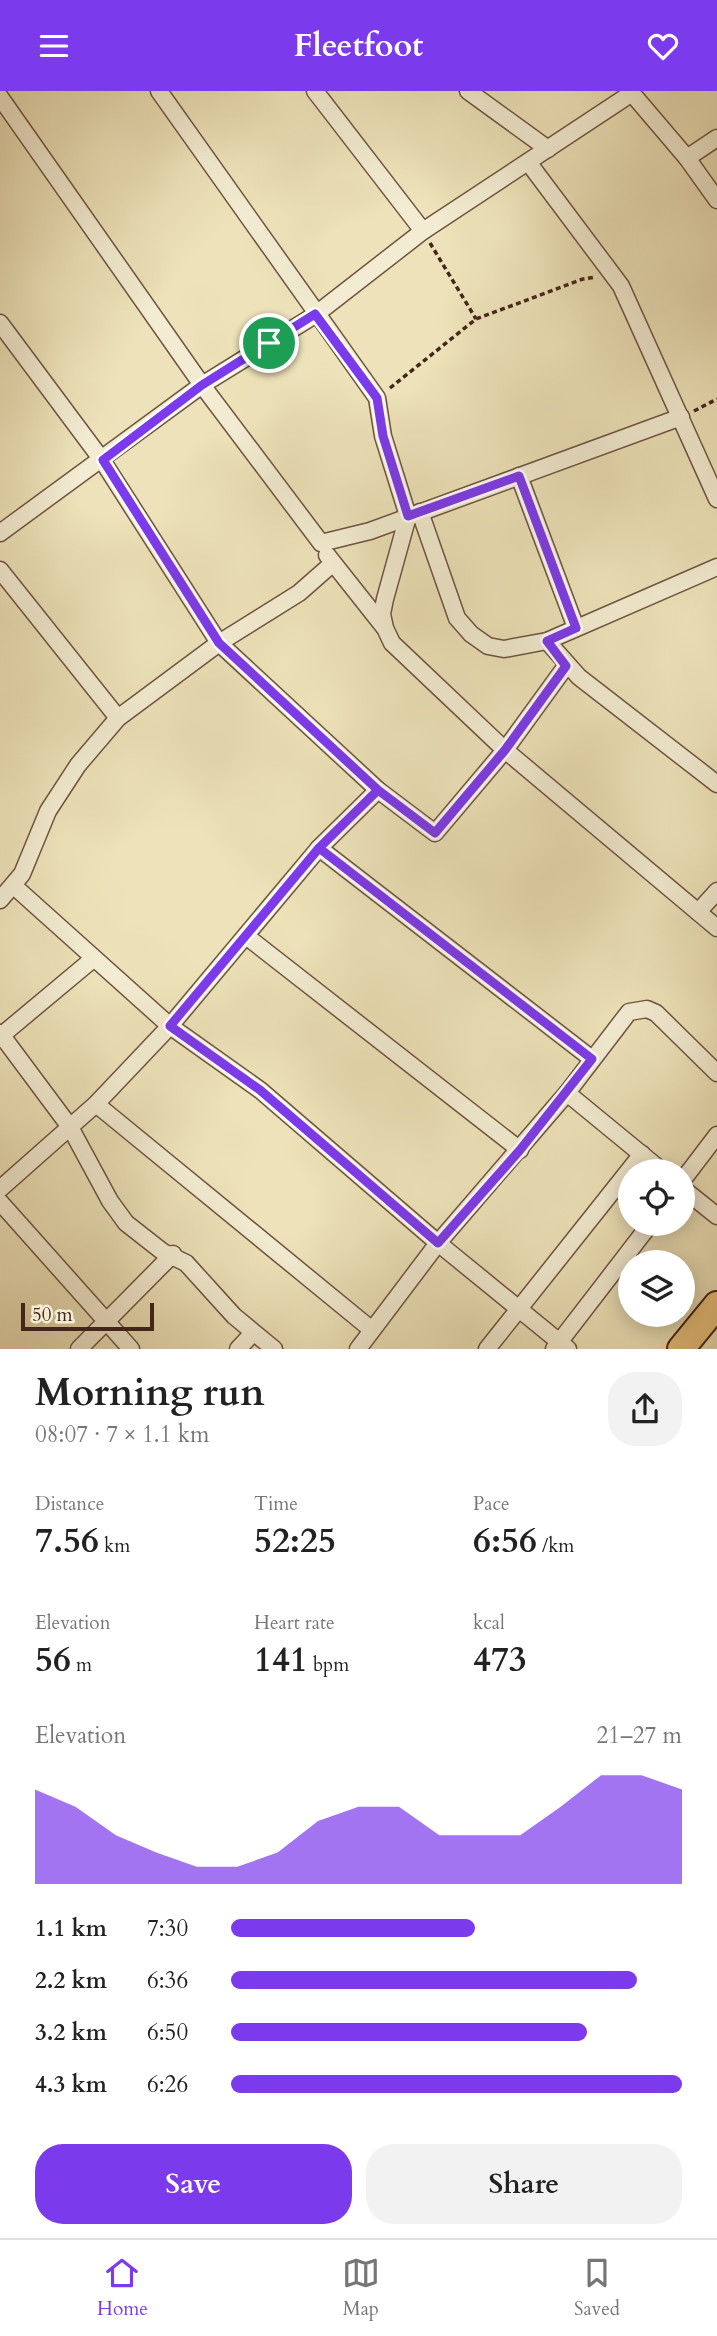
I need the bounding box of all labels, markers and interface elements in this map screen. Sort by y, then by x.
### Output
text: Fleetfoot [294,24,423,68]
icon: menu [35,27,73,65]
icon: heart [644,27,682,65]
pin [239,313,299,373]
icon: arrive [250,324,288,362]
map controls [618,1159,695,1327]
button: locate [618,1159,695,1236]
button: layers [618,1250,695,1327]
scale bar [21,1300,154,1332]
text: 50 m [32,1302,73,1328]
text: Morning run [35,1367,265,1419]
button: share [608,1372,682,1446]
text: 08:07 · 7 × 1.1 km [35,1419,209,1450]
text: Distance [35,1491,104,1517]
text: Time [254,1491,298,1517]
text: Pace [473,1491,510,1517]
text: 7.56 [35,1517,99,1565]
text: 52:25 [254,1517,336,1565]
text: 6:56 [473,1517,537,1565]
text: km [99,1533,130,1559]
text: /km [537,1533,574,1559]
text: Elevation [35,1610,110,1636]
text: Heart rate [254,1610,335,1636]
text: kcal [473,1610,505,1636]
text: 56 [35,1636,71,1684]
text: 141 [254,1636,308,1684]
text: 473 [473,1636,527,1684]
text: m [71,1652,92,1678]
text: bpm [308,1652,349,1678]
text: Elevation [35,1720,126,1751]
text: 21–27 m [597,1720,682,1751]
text: 1.1 km [35,1913,107,1944]
text: 7:30 [147,1913,188,1944]
text: 2.2 km [35,1965,107,1996]
text: 6:36 [147,1965,188,1996]
text: 3.2 km [35,2017,107,2048]
text: 6:50 [147,2017,188,2048]
text: 4.3 km [35,2069,107,2100]
text: 6:26 [147,2069,188,2100]
button: Save [35,2144,352,2224]
button: Share [366,2144,682,2224]
tab: Home [97,2254,148,2322]
tab: Map [342,2254,380,2322]
tab: Saved [574,2254,620,2322]

